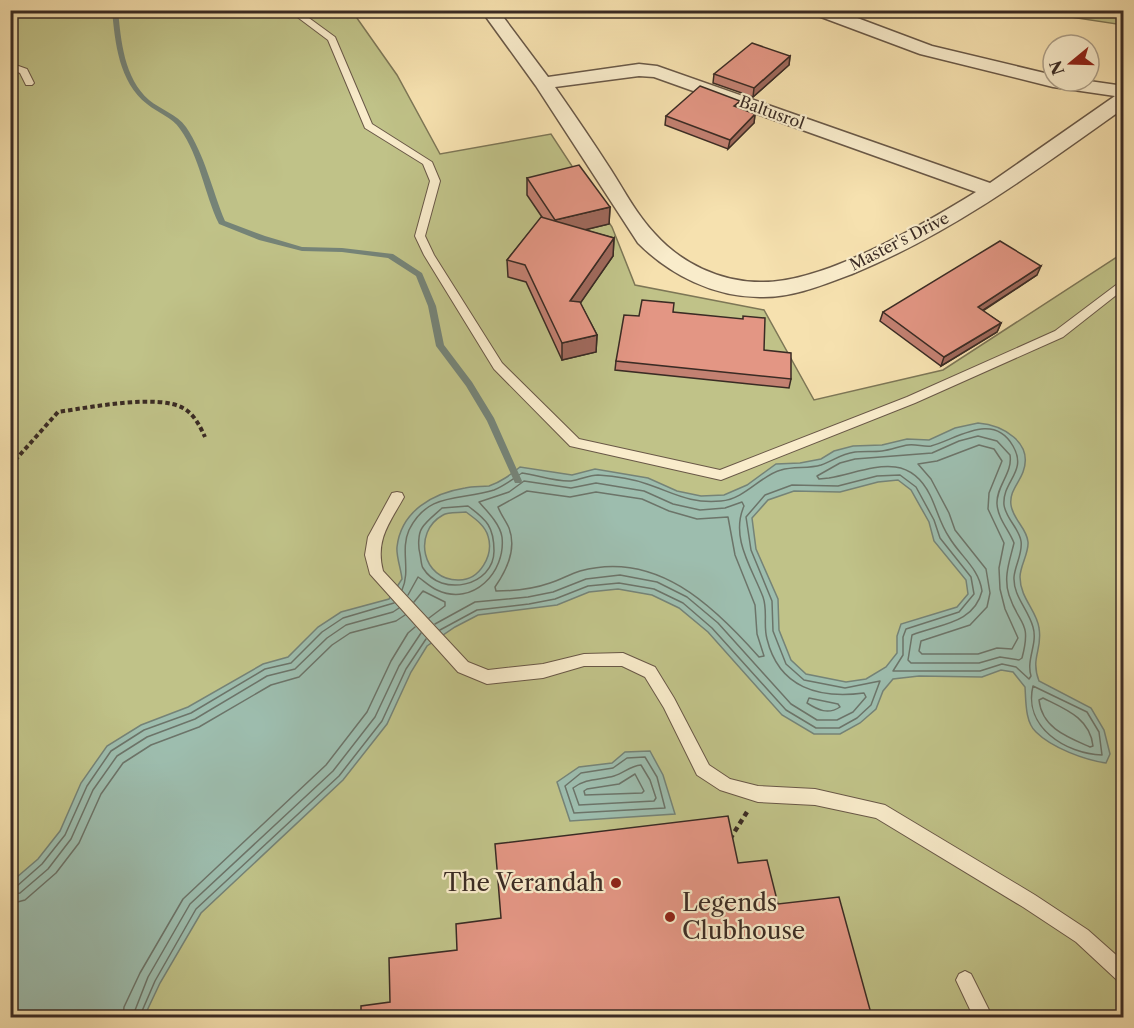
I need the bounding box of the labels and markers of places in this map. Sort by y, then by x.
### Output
place label: The Verandah [443,868,604,897]
marker: The Verandah [609,876,623,890]
place label: Legends Clubhouse [682,888,805,945]
marker: Legends Clubhouse [663,910,677,924]

